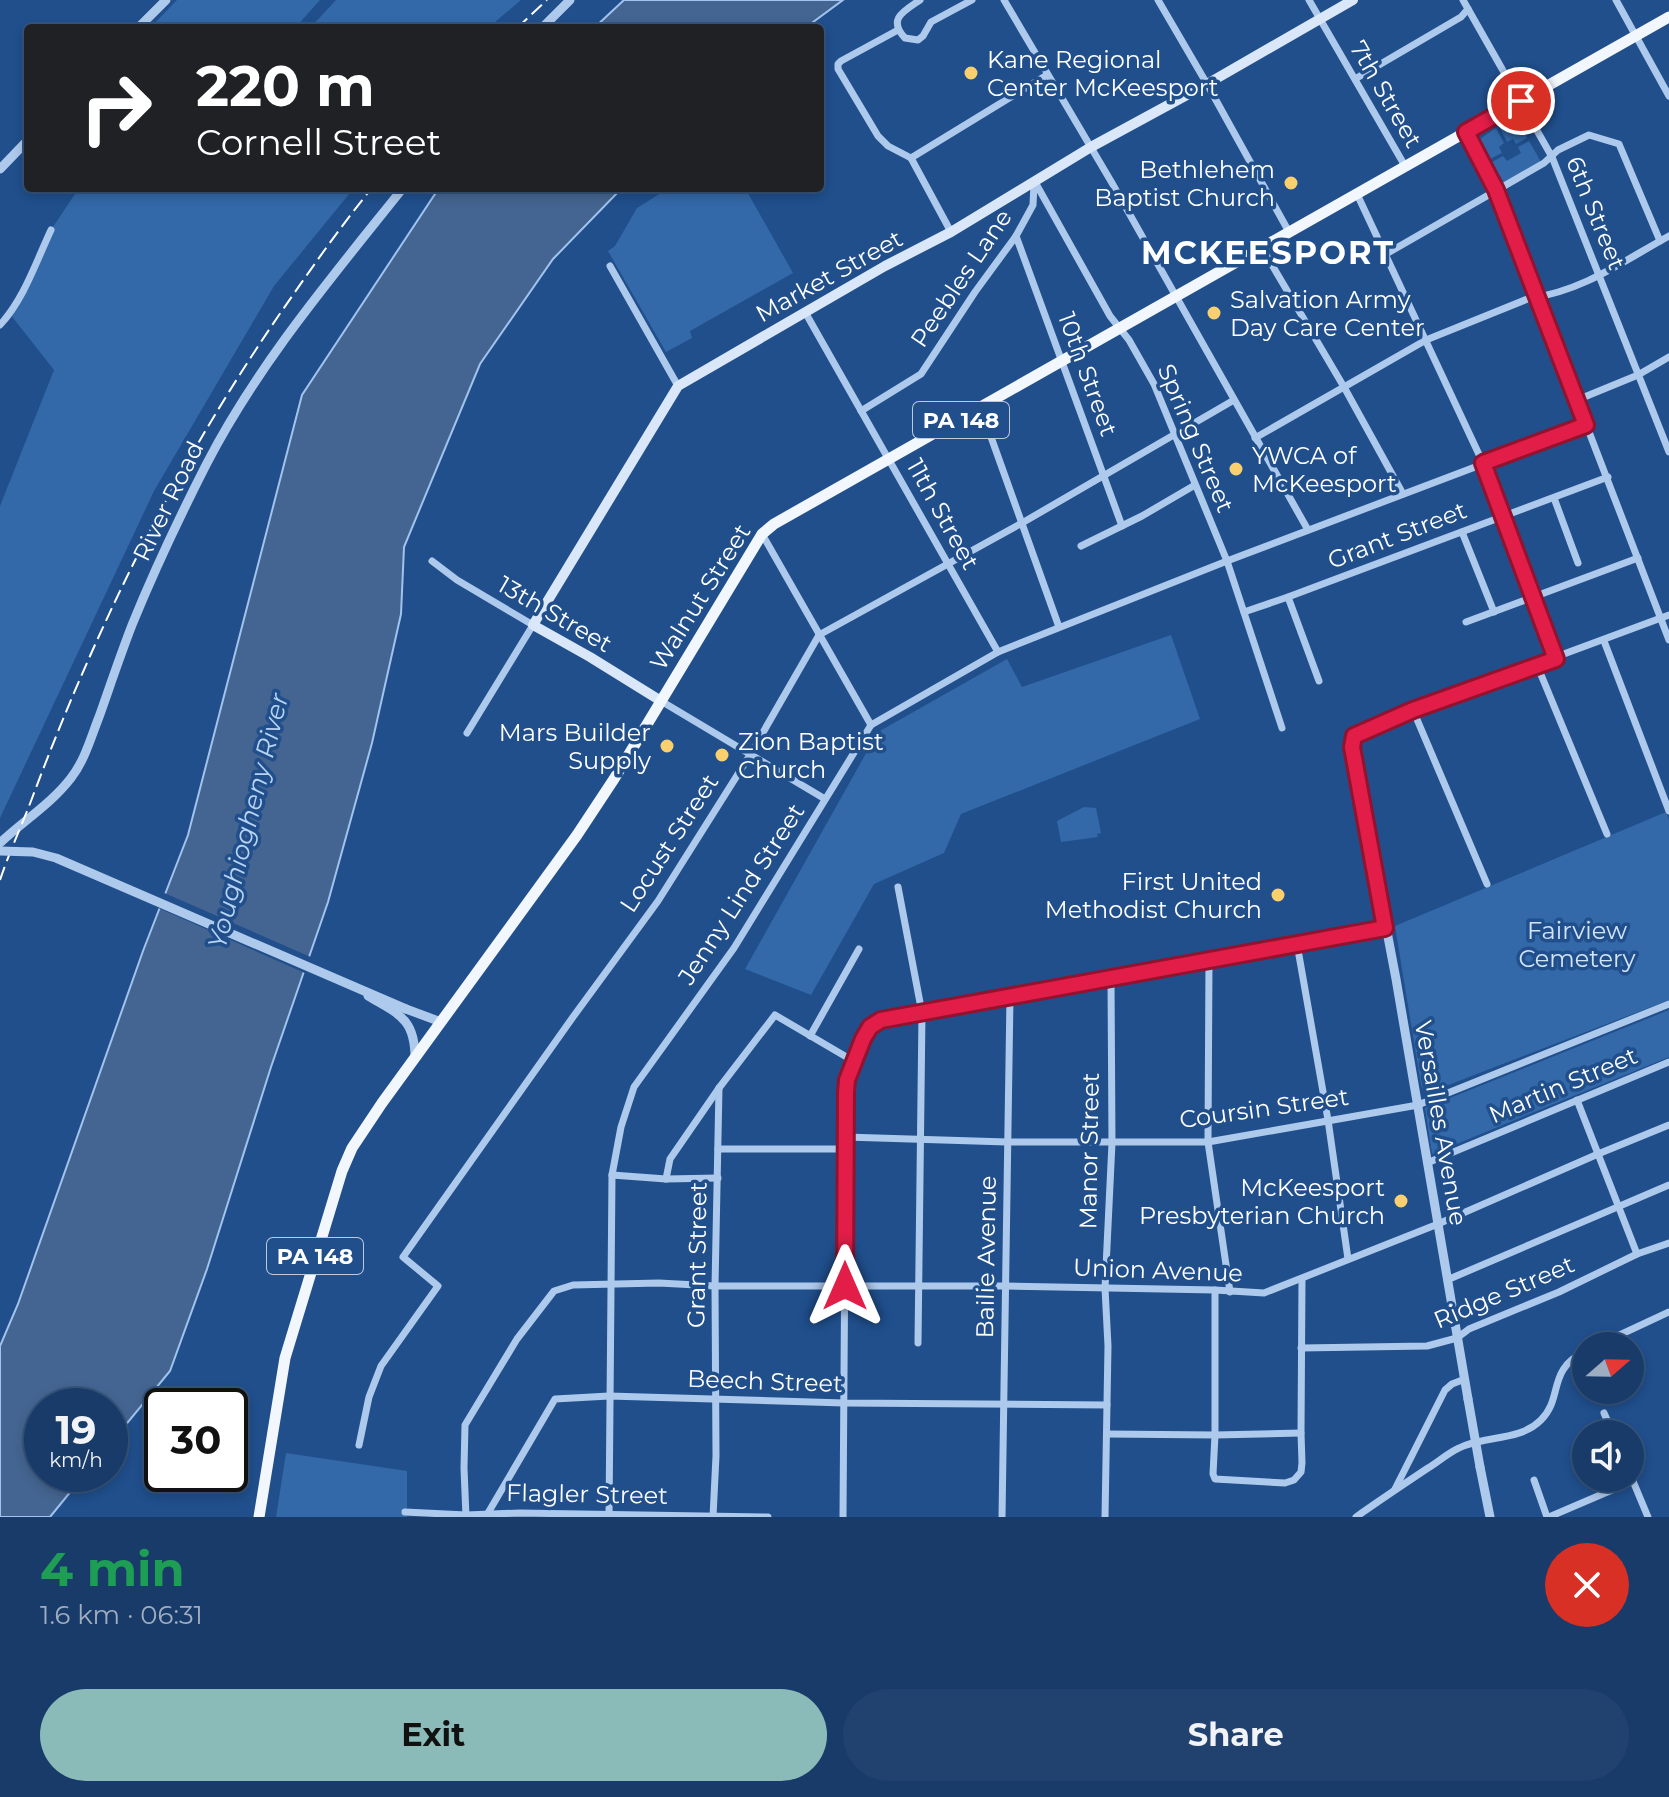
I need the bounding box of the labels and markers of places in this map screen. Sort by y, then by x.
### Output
place label: Kane Regional Center McKeesport [987,45,1219,102]
marker: Kane Regional Center McKeesport [962,64,980,82]
pin [1487,67,1555,135]
place label: Bethlehem Baptist Church [1094,155,1275,212]
marker: Bethlehem Baptist Church [1282,174,1300,192]
place label: Salvation Army Day Care Center [1230,285,1425,342]
marker: Salvation Army Day Care Center [1205,304,1223,322]
place label: YWCA of McKeesport [1252,441,1397,498]
marker: YWCA of McKeesport [1227,460,1245,478]
place label: Mars Builder Supply [499,718,651,775]
place label: Zion Baptist Church [738,727,884,784]
marker: Mars Builder Supply [658,737,676,755]
marker: Zion Baptist Church [713,746,731,764]
place label: First United Methodist Church [1045,867,1262,924]
marker: First United Methodist Church [1269,886,1287,904]
place label: McKeesport Presbyterian Church [1139,1173,1385,1230]
marker: McKeesport Presbyterian Church [1392,1192,1410,1210]

